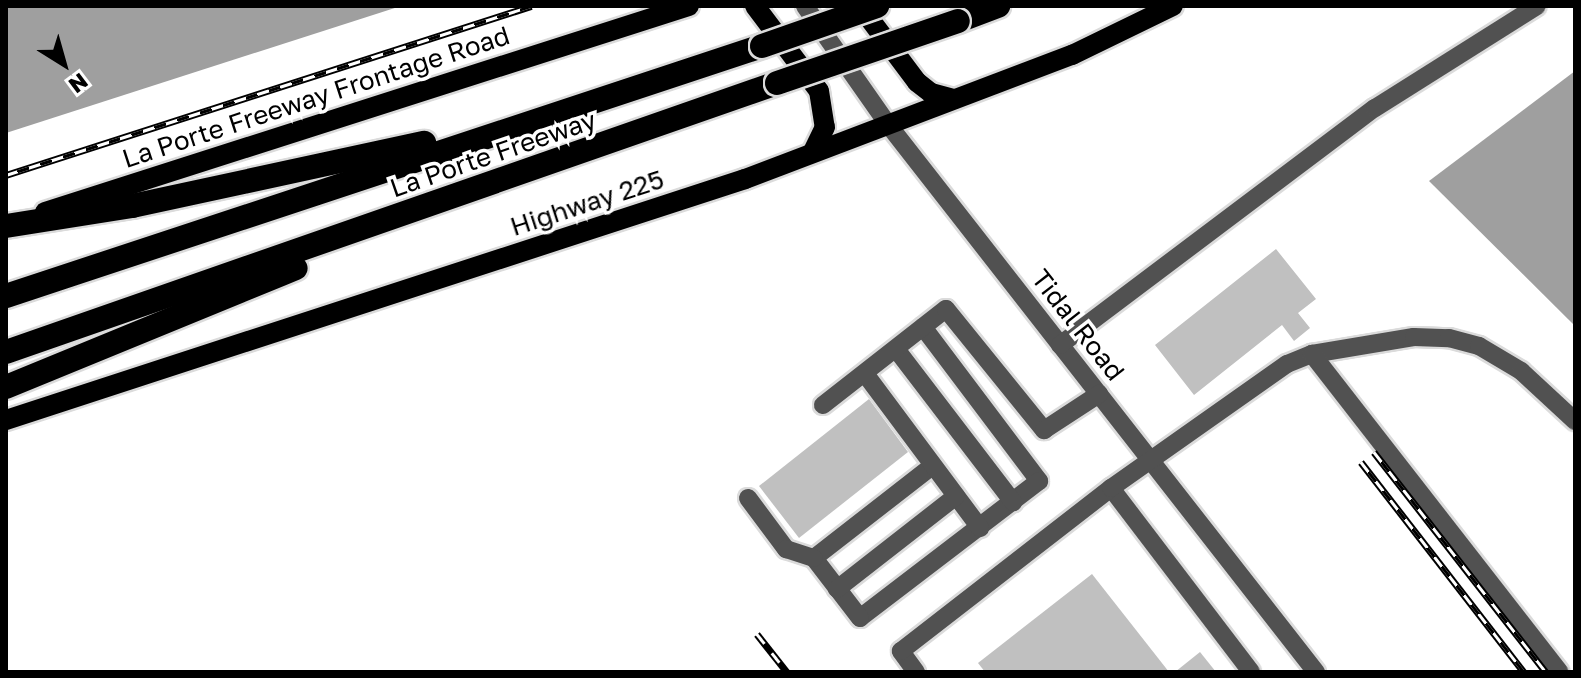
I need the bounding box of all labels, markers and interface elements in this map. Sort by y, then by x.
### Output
street label: La Porte Freeway Frontage Road [118,20,514,174]
north arrow [24,24,104,104]
text: N [64,68,94,99]
street label: La Porte Freeway [386,104,600,204]
street label: Highway 225 [506,164,668,242]
street label: Tidal Road [1025,263,1131,387]

